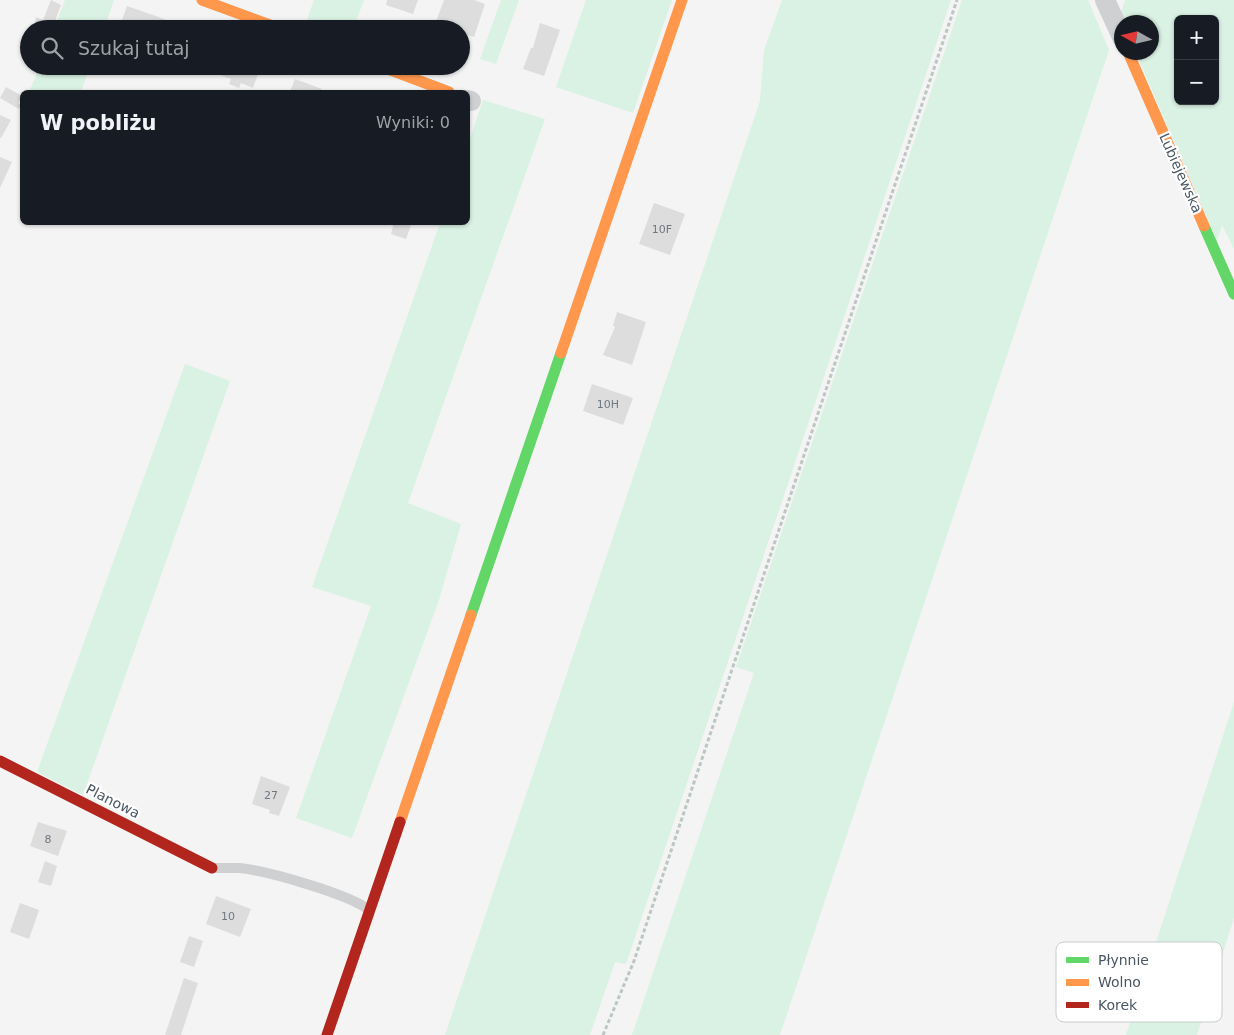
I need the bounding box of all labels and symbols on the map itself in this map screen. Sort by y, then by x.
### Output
north arrow [1114,15,1159,60]
street label: Lubiejewska [1156,131,1206,215]
house number: 10F [652,223,672,236]
house number: 10H [597,398,619,411]
street label: Planowa [83,781,143,821]
house number: 27 [264,789,278,802]
house number: 8 [45,833,52,846]
house number: 10 [221,910,235,923]
legend [1056,942,1222,1022]
text: Płynnie [1098,952,1149,968]
text: Wolno [1098,974,1141,990]
text: Korek [1098,997,1138,1013]

